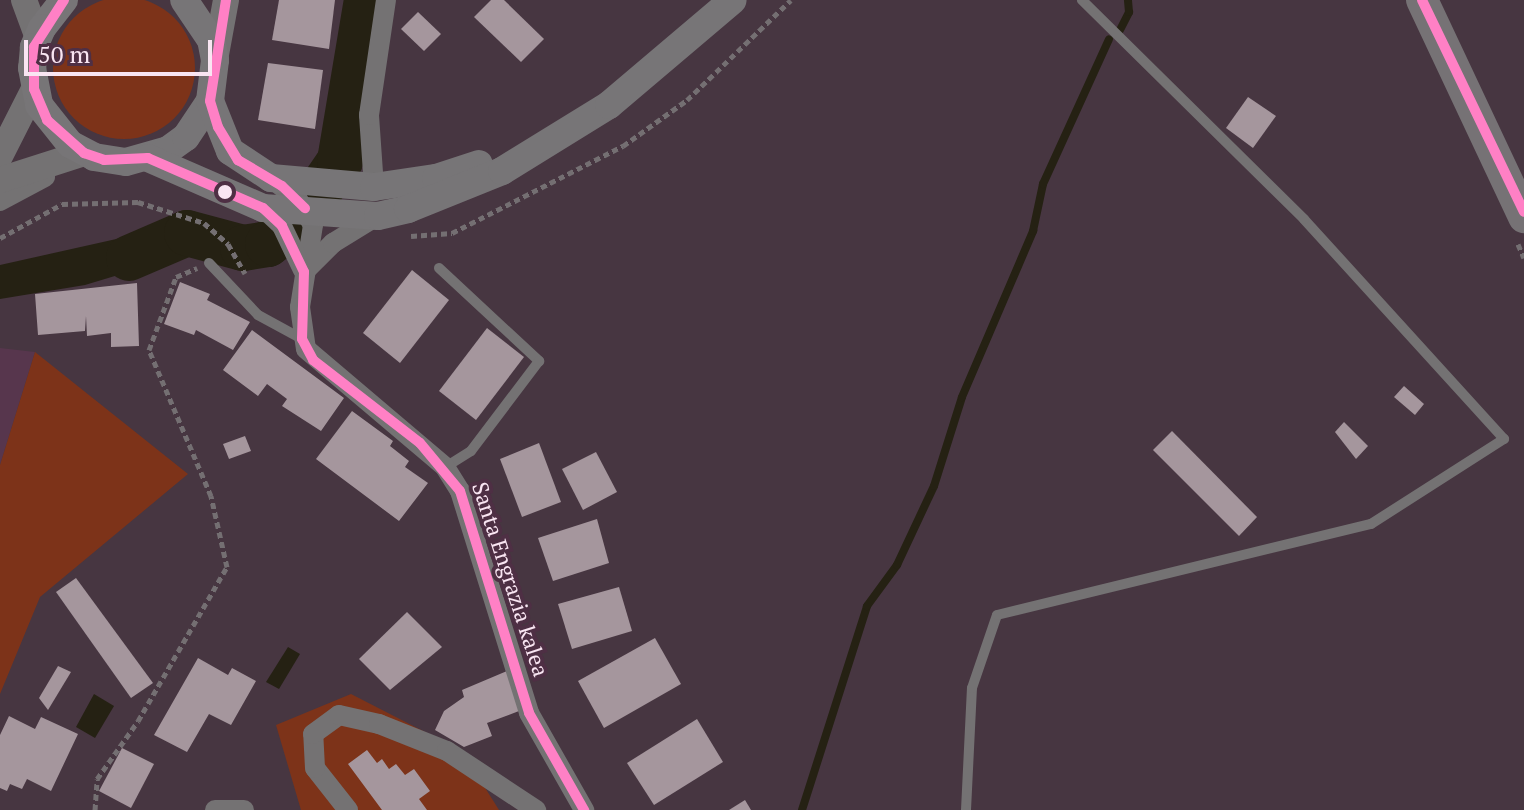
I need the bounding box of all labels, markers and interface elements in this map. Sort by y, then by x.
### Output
scale bar [28,24,216,74]
text: 50 m [38,38,90,70]
unlabelled marker [217,184,233,200]
street label: Santa Engrazia kalea [467,479,555,679]

